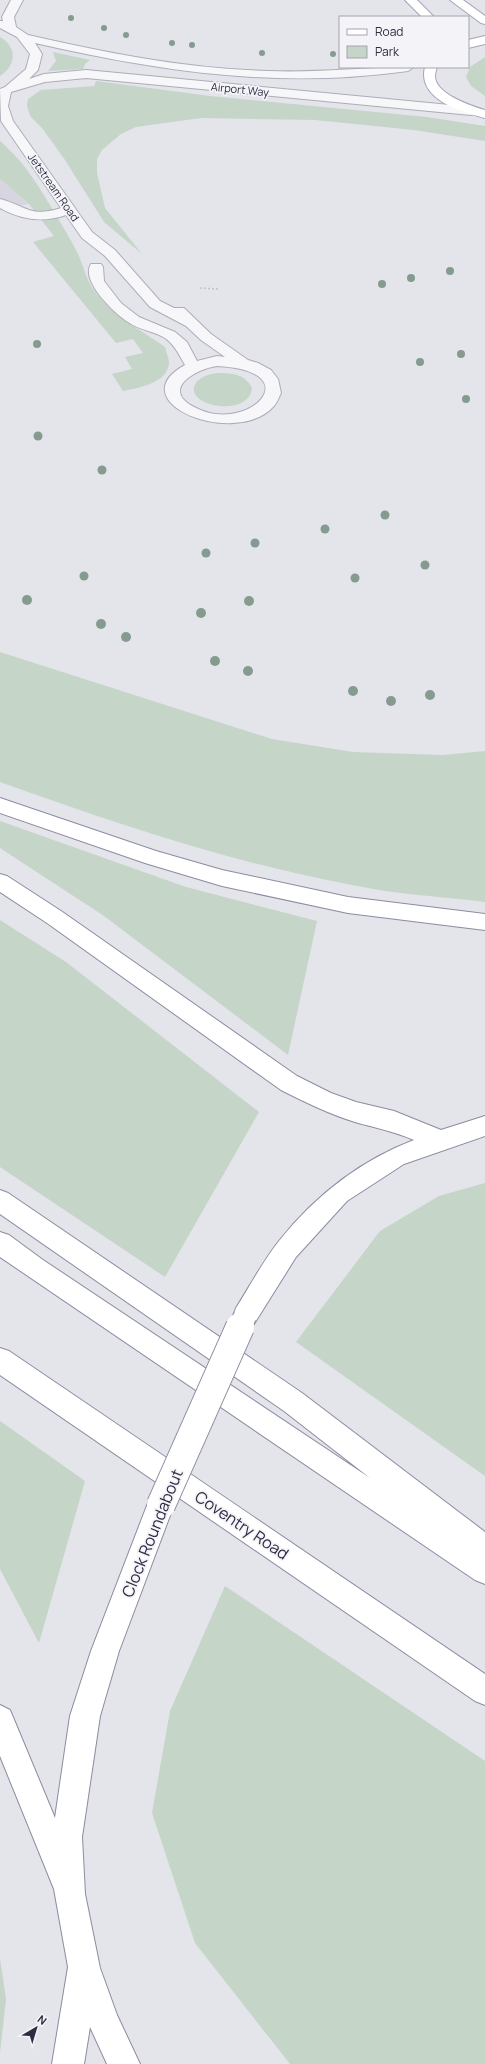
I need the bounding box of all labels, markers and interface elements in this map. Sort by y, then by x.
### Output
legend [339,16,469,68]
text: Road [375,23,403,40]
text: Park [375,43,400,60]
street label: Airport Way [210,78,270,100]
street label: Jetstream Road [25,150,83,224]
street label: Clock Roundabout [116,1466,188,1600]
street label: Coventry Road [191,1486,293,1564]
north arrow [16,2008,56,2048]
text: N [35,2011,50,2028]

